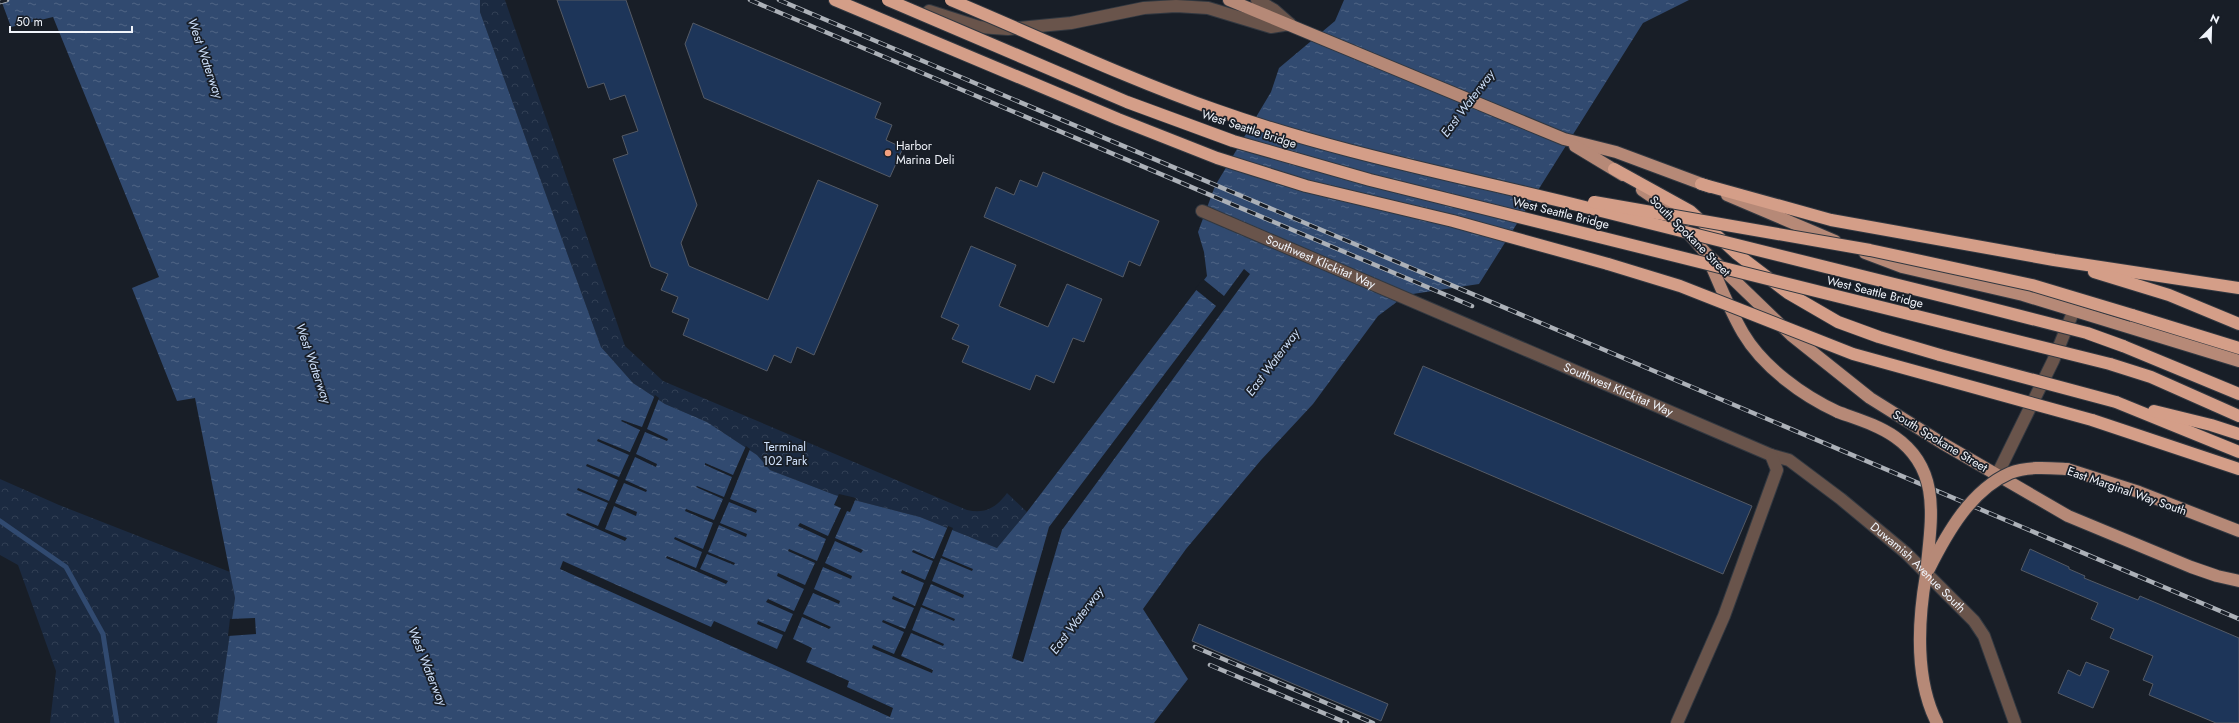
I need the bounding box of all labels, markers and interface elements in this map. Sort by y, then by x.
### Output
scale bar [10,8,132,34]
north arrow [2191,8,2231,48]
text: N [2208,10,2222,28]
text: 50 m [16,13,43,31]
water label: West Waterway [183,15,229,102]
water label: East Waterway [1436,64,1500,141]
street label: West Seattle Bridge [1199,105,1299,153]
place label: Harbor Marina Deli [896,137,955,169]
marker: Harbor Marina Deli [883,148,893,158]
street label: South Spokane Street [1645,191,1735,281]
street label: West Seattle Bridge [1511,192,1611,234]
street label: Southwest Klickitat Way [1263,230,1379,294]
street label: West Seattle Bridge [1825,271,1925,313]
water label: West Waterway [291,320,337,407]
water label: East Waterway [1241,323,1305,400]
street label: Southwest Klickitat Way [1561,358,1677,421]
street label: South Spokane Street [1889,405,1991,477]
park label: Terminal 102 Park [763,438,808,470]
street label: East Marginal Way South [2065,462,2189,520]
street label: Duwamish Avenue South [1866,518,1970,617]
water label: East Waterway [1045,581,1109,658]
water label: West Waterway [403,624,453,710]

